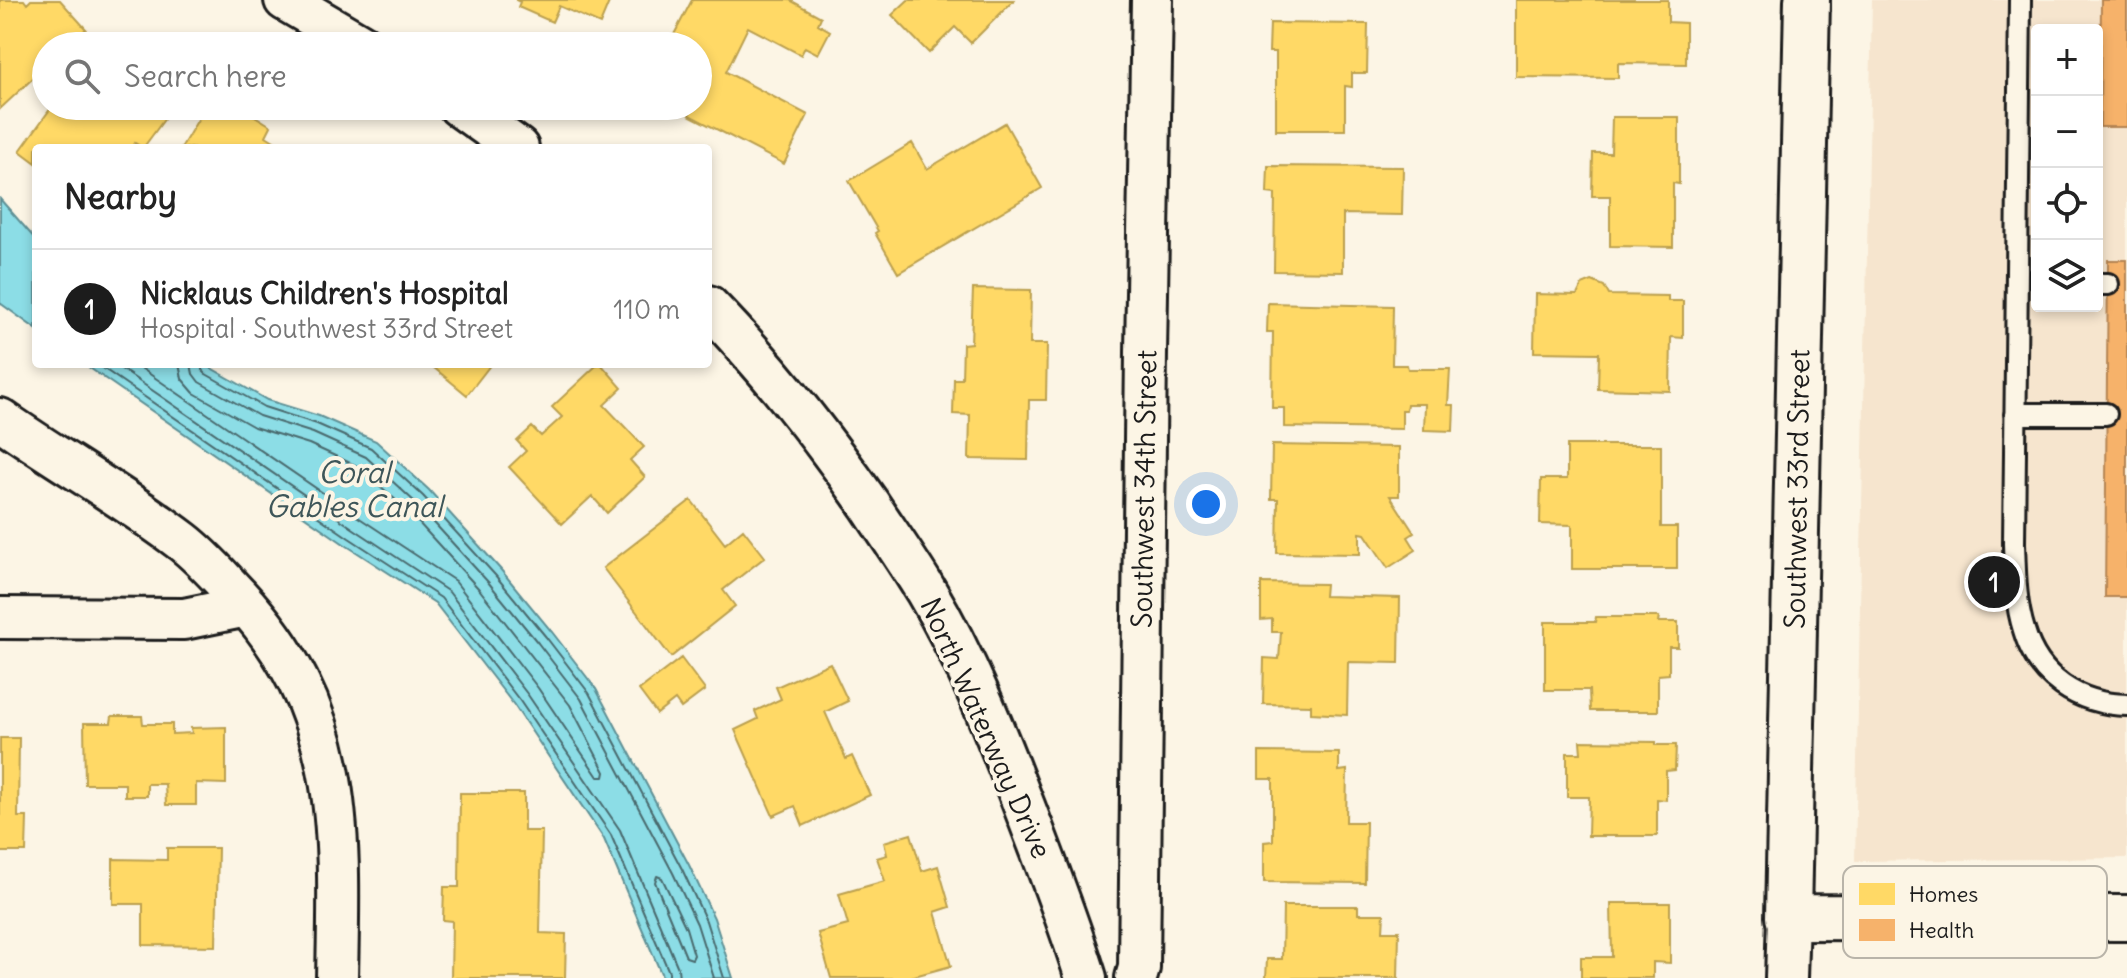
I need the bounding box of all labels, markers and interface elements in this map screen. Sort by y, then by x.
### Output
map controls [2031,24,2103,312]
button: + [2031,24,2103,96]
search box [32,32,712,120]
icon: search [60,54,104,98]
text: Search here [124,57,287,95]
button: − [2031,96,2103,168]
button: locate [2031,168,2103,240]
text: Nearby [64,175,177,218]
button: layers [2031,240,2103,312]
text: Nicklaus Children's Hospital [140,274,509,312]
text: 1 [85,293,95,326]
text: 110 m [613,293,680,326]
text: Hospital · Southwest 33rd Street [140,312,513,345]
street label: Southwest 33rd Street [1777,349,1817,629]
street label: Southwest 34th Street [1124,350,1164,628]
water label: Coral Gables Canal [266,453,447,525]
your location [1186,484,1226,524]
pin: 1 [1968,552,2020,612]
street label: North Waterway Drive [912,592,1060,864]
legend [1843,866,2107,958]
text: Homes [1909,880,1978,908]
text: Health [1909,916,1974,944]

